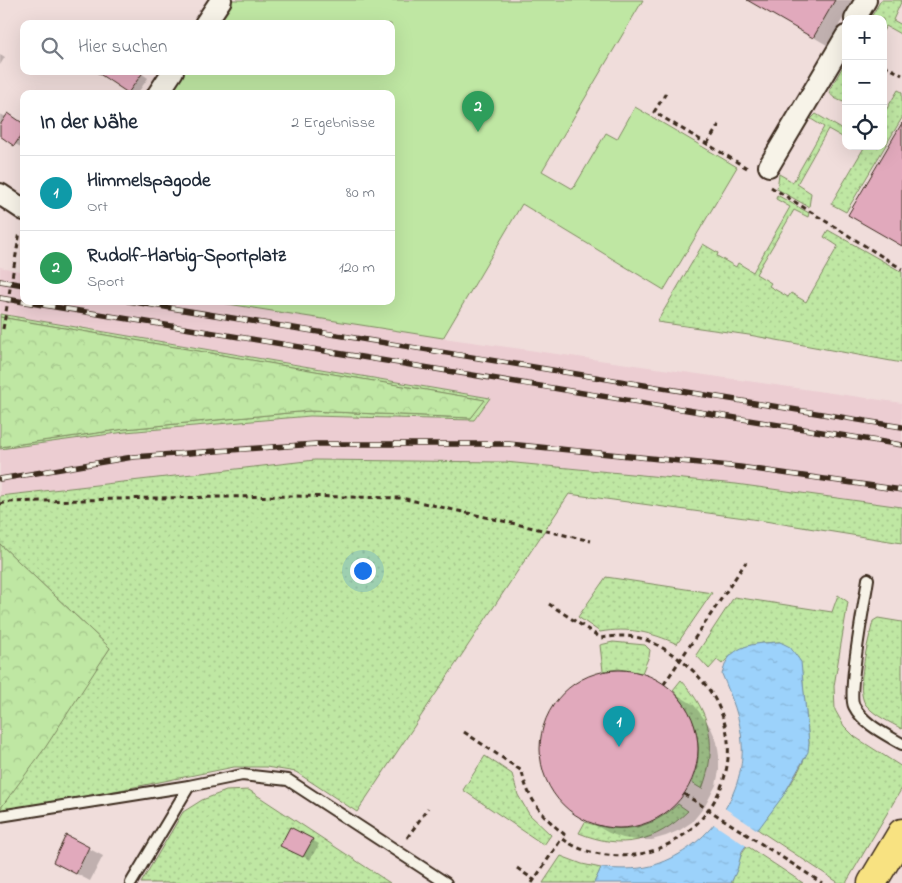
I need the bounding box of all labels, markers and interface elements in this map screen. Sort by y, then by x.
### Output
map controls [842,15,887,150]
button: + [842,15,887,60]
search box [20,20,395,75]
icon: search [38,34,66,62]
text: Hier suchen [78,34,167,61]
button: − [842,60,887,105]
pin: 2 [462,91,494,132]
button: locate [842,105,887,150]
text: In der Nähe [40,108,138,138]
text: 2 Ergebnisse [291,111,375,135]
text: Himmelspagode [87,168,211,195]
text: 1 [53,181,59,205]
text: 80 m [346,181,375,205]
text: Ort [87,195,108,219]
text: Rudolf-Harbig-Sportplatz [87,243,286,270]
text: 2 [52,256,60,280]
text: 120 m [339,256,375,280]
text: Sport [87,270,125,294]
your location [350,558,376,584]
pin: 1 [603,706,635,747]

